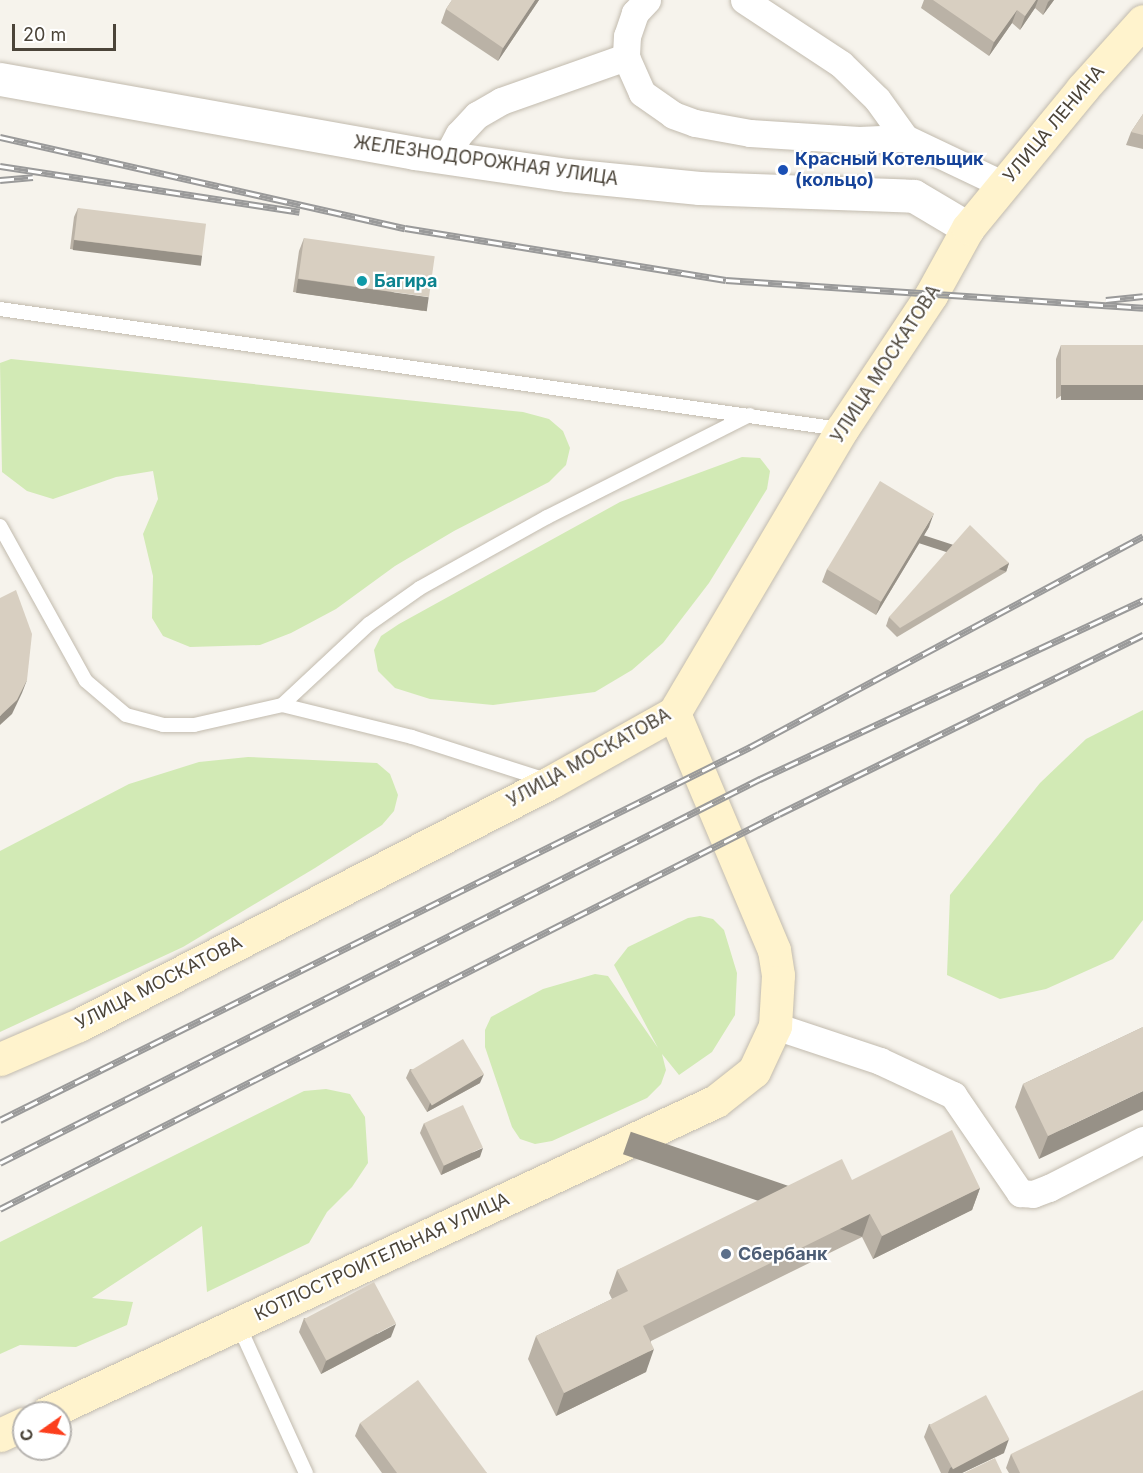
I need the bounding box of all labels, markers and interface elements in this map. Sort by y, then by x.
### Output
scale bar [15,12,118,50]
text: 20 m [23,24,66,45]
street label: УЛИЦА ЛЕНИНА [999,61,1109,187]
street label: ЖЕЛЕЗНОДОРОЖНАЯ УЛИЦА [352,132,620,190]
place label: Красный Котельщик (кольцо) [795,149,984,192]
marker: Красный Котельщик (кольцо) [776,163,790,177]
place label: Багира [374,270,438,292]
marker: Багира [355,274,369,288]
street label: УЛИЦА МОСКАТОВА [827,281,945,447]
street label: УЛИЦА МОСКАТОВА [503,704,675,812]
street label: УЛИЦА МОСКАТОВА [72,932,246,1034]
street label: КОТЛОСТРОИТЕЛЬНАЯ УЛИЦА [251,1188,513,1326]
place label: Сбербанк [738,1243,828,1265]
marker: Сбербанк [719,1247,733,1261]
north arrow [12,1401,72,1461]
text: С [15,1427,38,1443]

